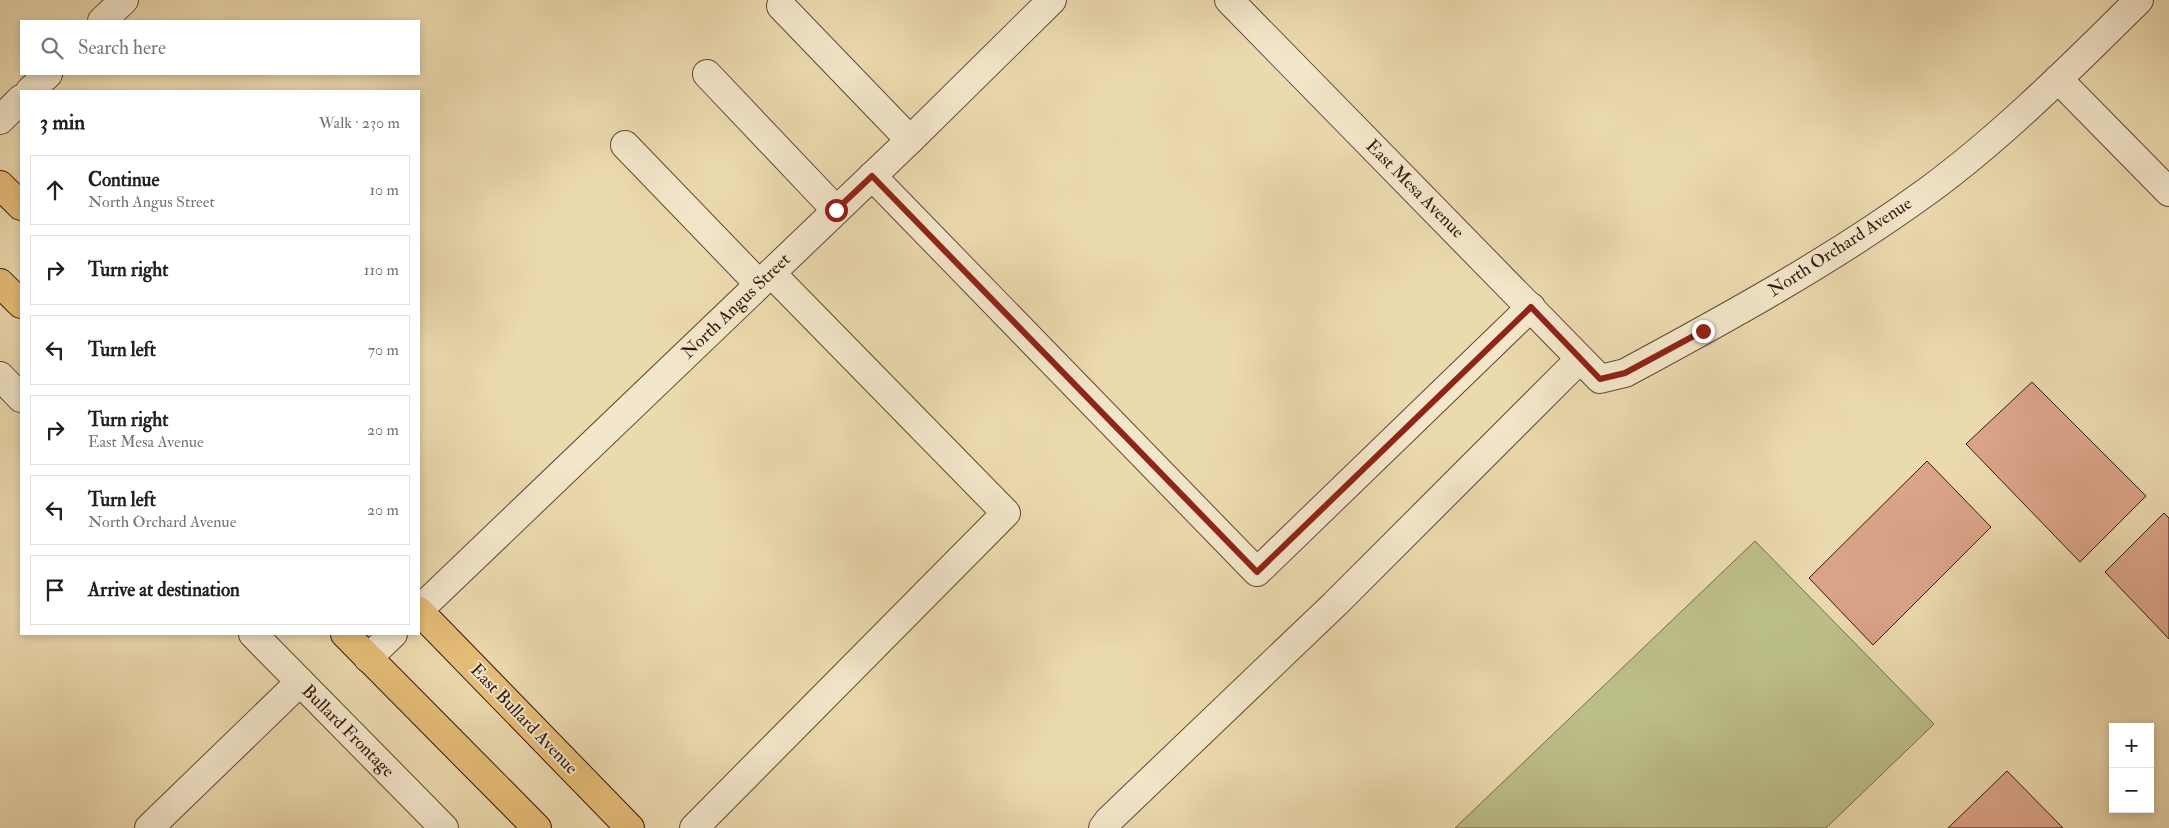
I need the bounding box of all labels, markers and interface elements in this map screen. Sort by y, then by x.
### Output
search box [20,20,420,75]
icon: search [38,34,66,62]
text: Search here [78,36,166,60]
text: 3 min [40,109,85,136]
text: Walk · 230 m [319,113,400,133]
street label: East Mesa Avenue [1361,135,1470,244]
text: Continue [88,168,159,192]
icon: ahead [41,176,69,204]
text: 10 m [369,180,399,200]
text: North Angus Street [88,192,215,212]
street label: North Orchard Avenue [1764,192,1917,302]
route start [825,199,848,222]
street label: North Angus Street [677,248,795,364]
icon: right [41,256,69,284]
text: Turn right [88,258,168,282]
text: 110 m [364,260,399,280]
route end [1692,320,1715,343]
icon: left [41,336,69,364]
text: Turn left [88,338,156,362]
text: 70 m [368,340,399,360]
text: Turn right [88,408,168,432]
icon: right [41,416,69,444]
text: 20 m [367,420,399,440]
text: East Mesa Avenue [88,432,204,452]
text: Turn left [88,488,156,512]
icon: left [41,496,69,524]
text: 20 m [367,500,399,520]
text: North Orchard Avenue [88,512,236,532]
icon: arrive [41,576,69,604]
text: Arrive at destination [88,578,240,602]
street label: East Bullard Avenue [465,659,583,780]
street label: Bullard Frontage [297,680,400,783]
map controls [2109,723,2154,813]
button: + [2109,723,2154,768]
button: − [2109,768,2154,813]

